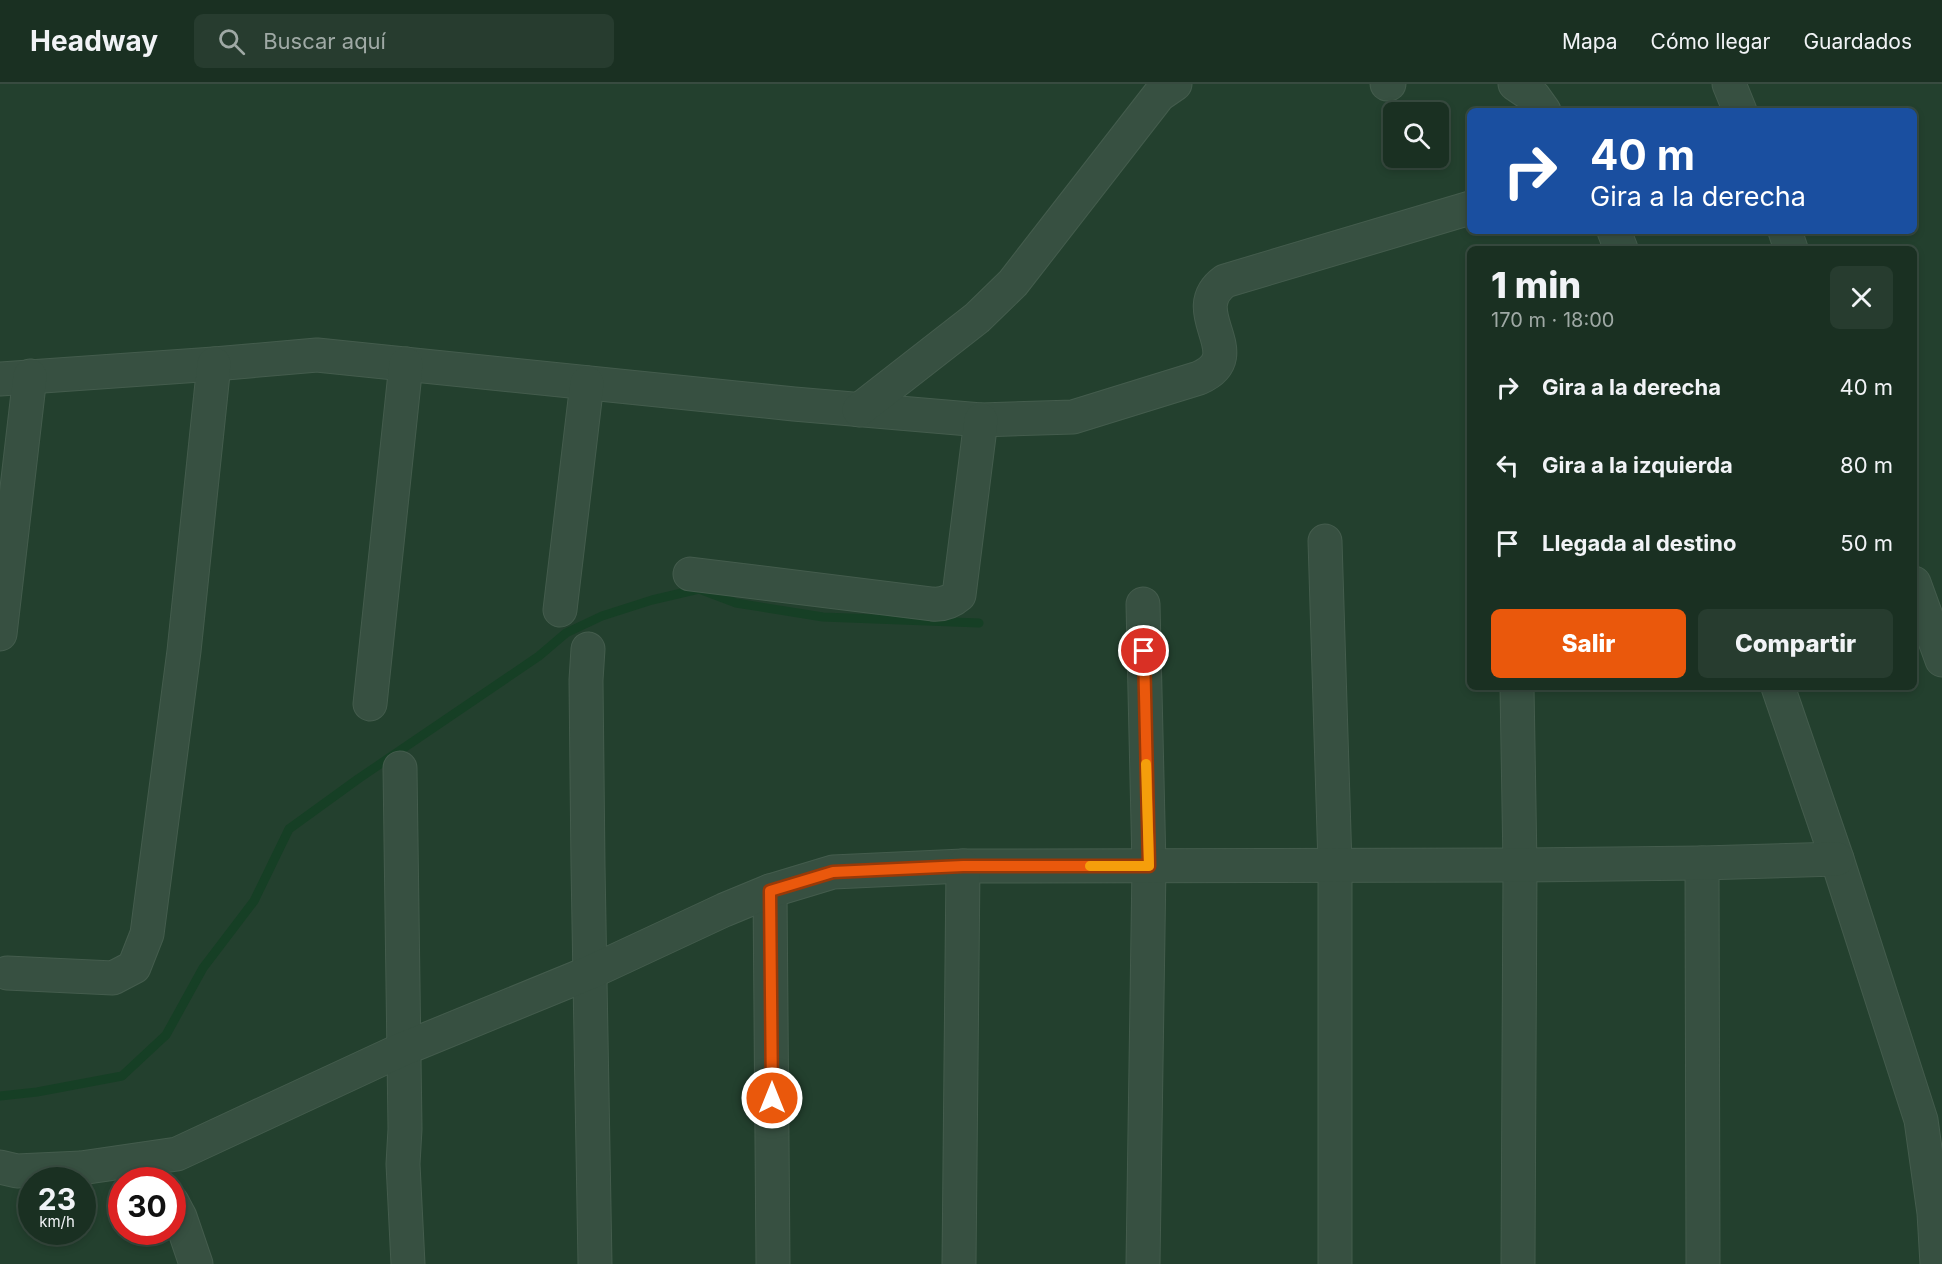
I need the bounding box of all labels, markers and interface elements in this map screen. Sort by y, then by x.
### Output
search box [194,14,614,68]
text: Headway [30,24,158,58]
icon: search [215,25,248,58]
text: Buscar aquí [263,28,386,54]
text: Mapa [1562,29,1618,54]
text: Cómo llegar [1651,29,1770,54]
text: Guardados [1803,29,1912,54]
map controls [1383,102,1449,168]
button: search [1383,102,1449,168]
text: 40 m [1590,129,1695,180]
icon: right [1491,132,1569,210]
text: Gira a la derecha [1590,180,1806,213]
text: 1 min [1491,263,1581,307]
button: close [1830,266,1893,329]
text: 170 m · 18:00 [1491,308,1614,332]
icon: right [1491,371,1524,404]
text: Gira a la derecha [1542,374,1721,400]
text: 40 m [1839,374,1893,400]
icon: left [1491,449,1524,482]
text: Gira a la izquierda [1542,452,1733,478]
text: 80 m [1840,452,1893,478]
icon: arrive [1491,527,1524,560]
text: Llegada al destino [1542,530,1736,556]
text: 50 m [1840,530,1893,556]
button: Salir [1491,609,1686,678]
button: Compartir [1698,609,1893,678]
pin [1118,625,1169,676]
icon: arrive [1127,634,1160,667]
position arrow [740,1066,804,1130]
speed limit sign: 30 [108,1167,186,1245]
text: 23 [38,1181,76,1217]
text: km/h [39,1212,75,1231]

